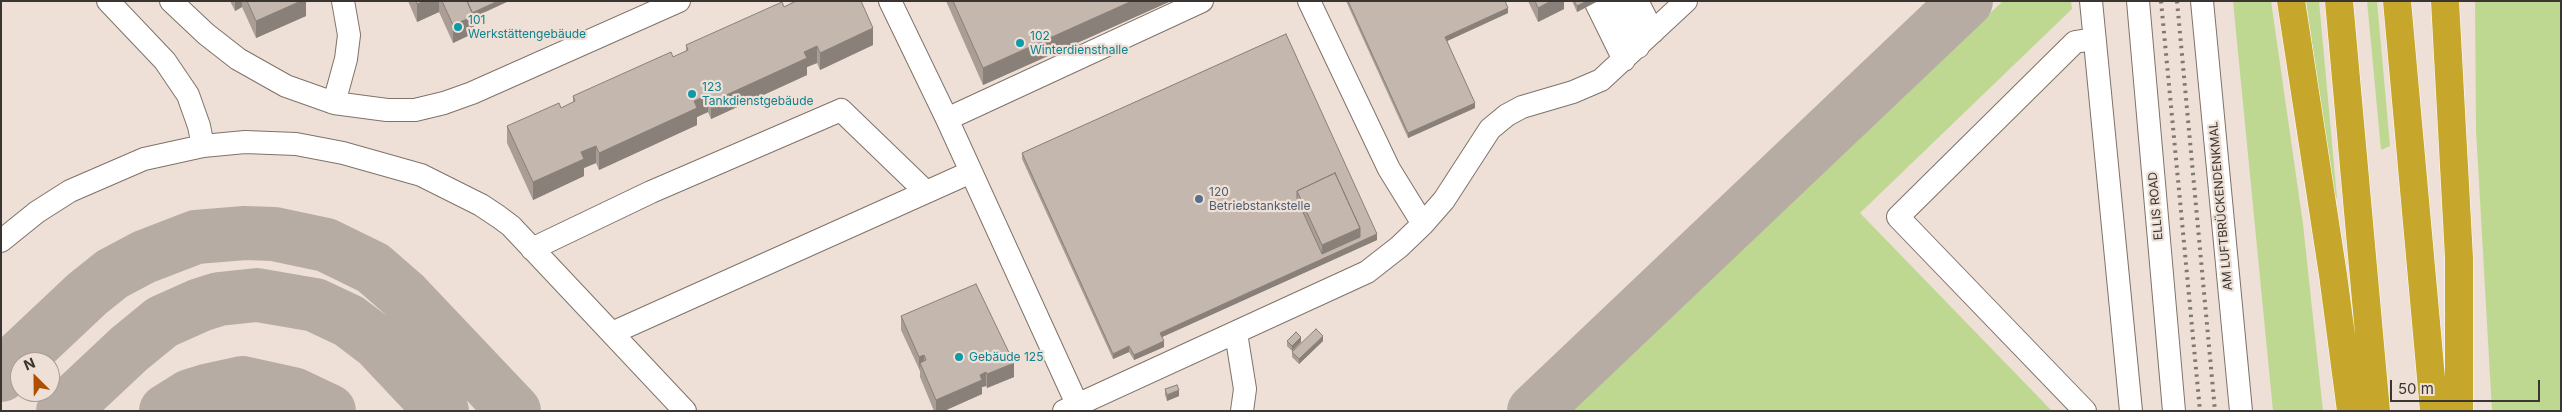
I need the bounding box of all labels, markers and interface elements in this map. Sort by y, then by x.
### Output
place label: 101 Werkstättengebäude [468,13,586,41]
marker: 101 Werkstättengebäude [452,21,464,33]
place label: 102 Winterdiensthalle [1030,29,1128,57]
marker: 102 Winterdiensthalle [1014,37,1026,49]
place label: 123 Tankdienstgebäude [702,80,813,108]
marker: 123 Tankdienstgebäude [686,88,698,100]
street label: AM LUFTBRÜCKENDENKMAL [2206,121,2236,291]
street label: ELLIS ROAD [2146,171,2166,241]
place label: 120 Betriebstankstelle [1209,185,1310,213]
marker: 120 Betriebstankstelle [1193,193,1205,205]
place label: Gebäude 125 [969,350,1043,364]
marker: Gebäude 125 [953,351,965,363]
north arrow [10,352,60,402]
text: N [21,354,38,374]
scale bar [2392,370,2542,402]
text: 50 m [2398,379,2434,398]

